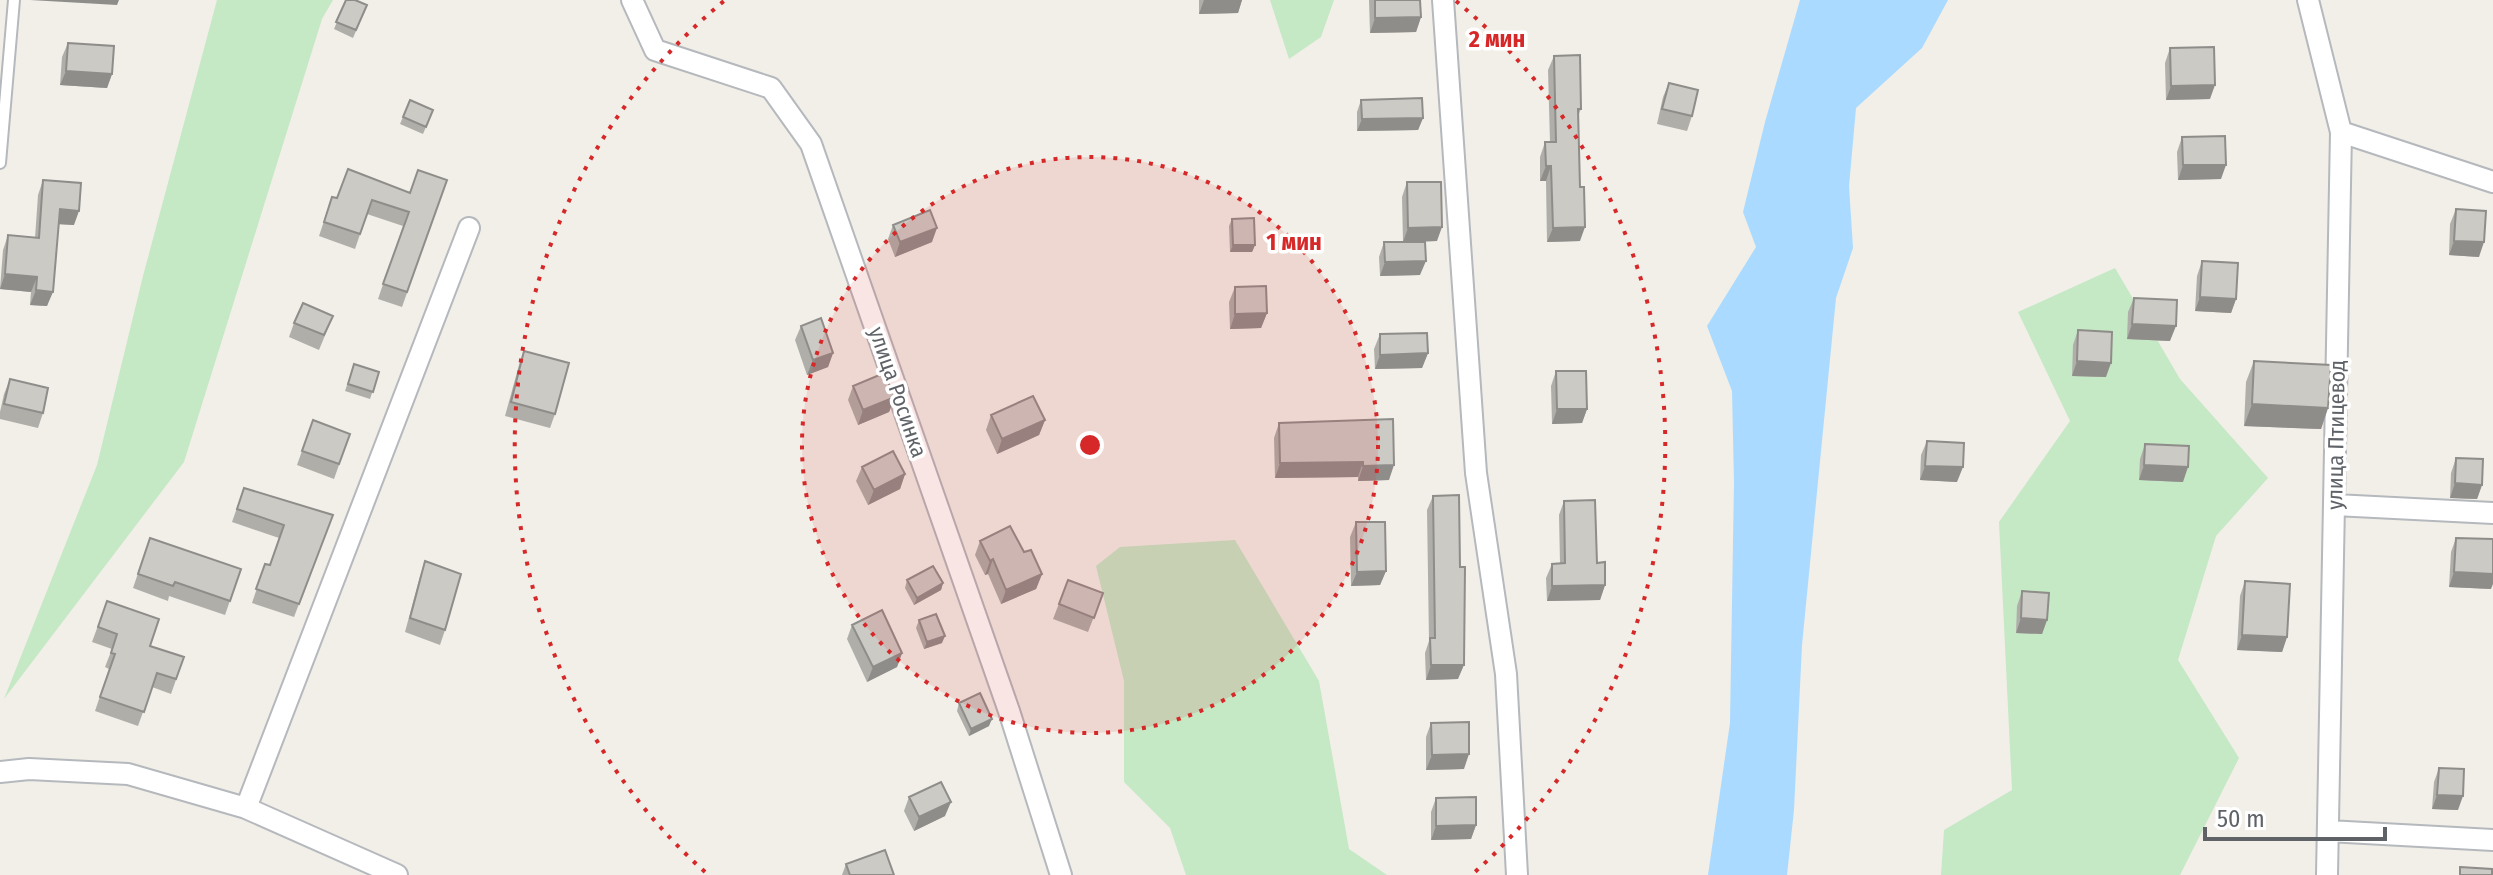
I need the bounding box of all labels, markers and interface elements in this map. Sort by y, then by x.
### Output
text: 2 мин [1468,25,1525,53]
text: 1 мин [1266,228,1322,256]
street label: улица Росинка [863,323,933,461]
street label: улица Птицевод [2321,360,2351,510]
centre of rings [1076,431,1104,459]
scale bar [2205,791,2385,841]
text: 50 m [2217,805,2265,833]

